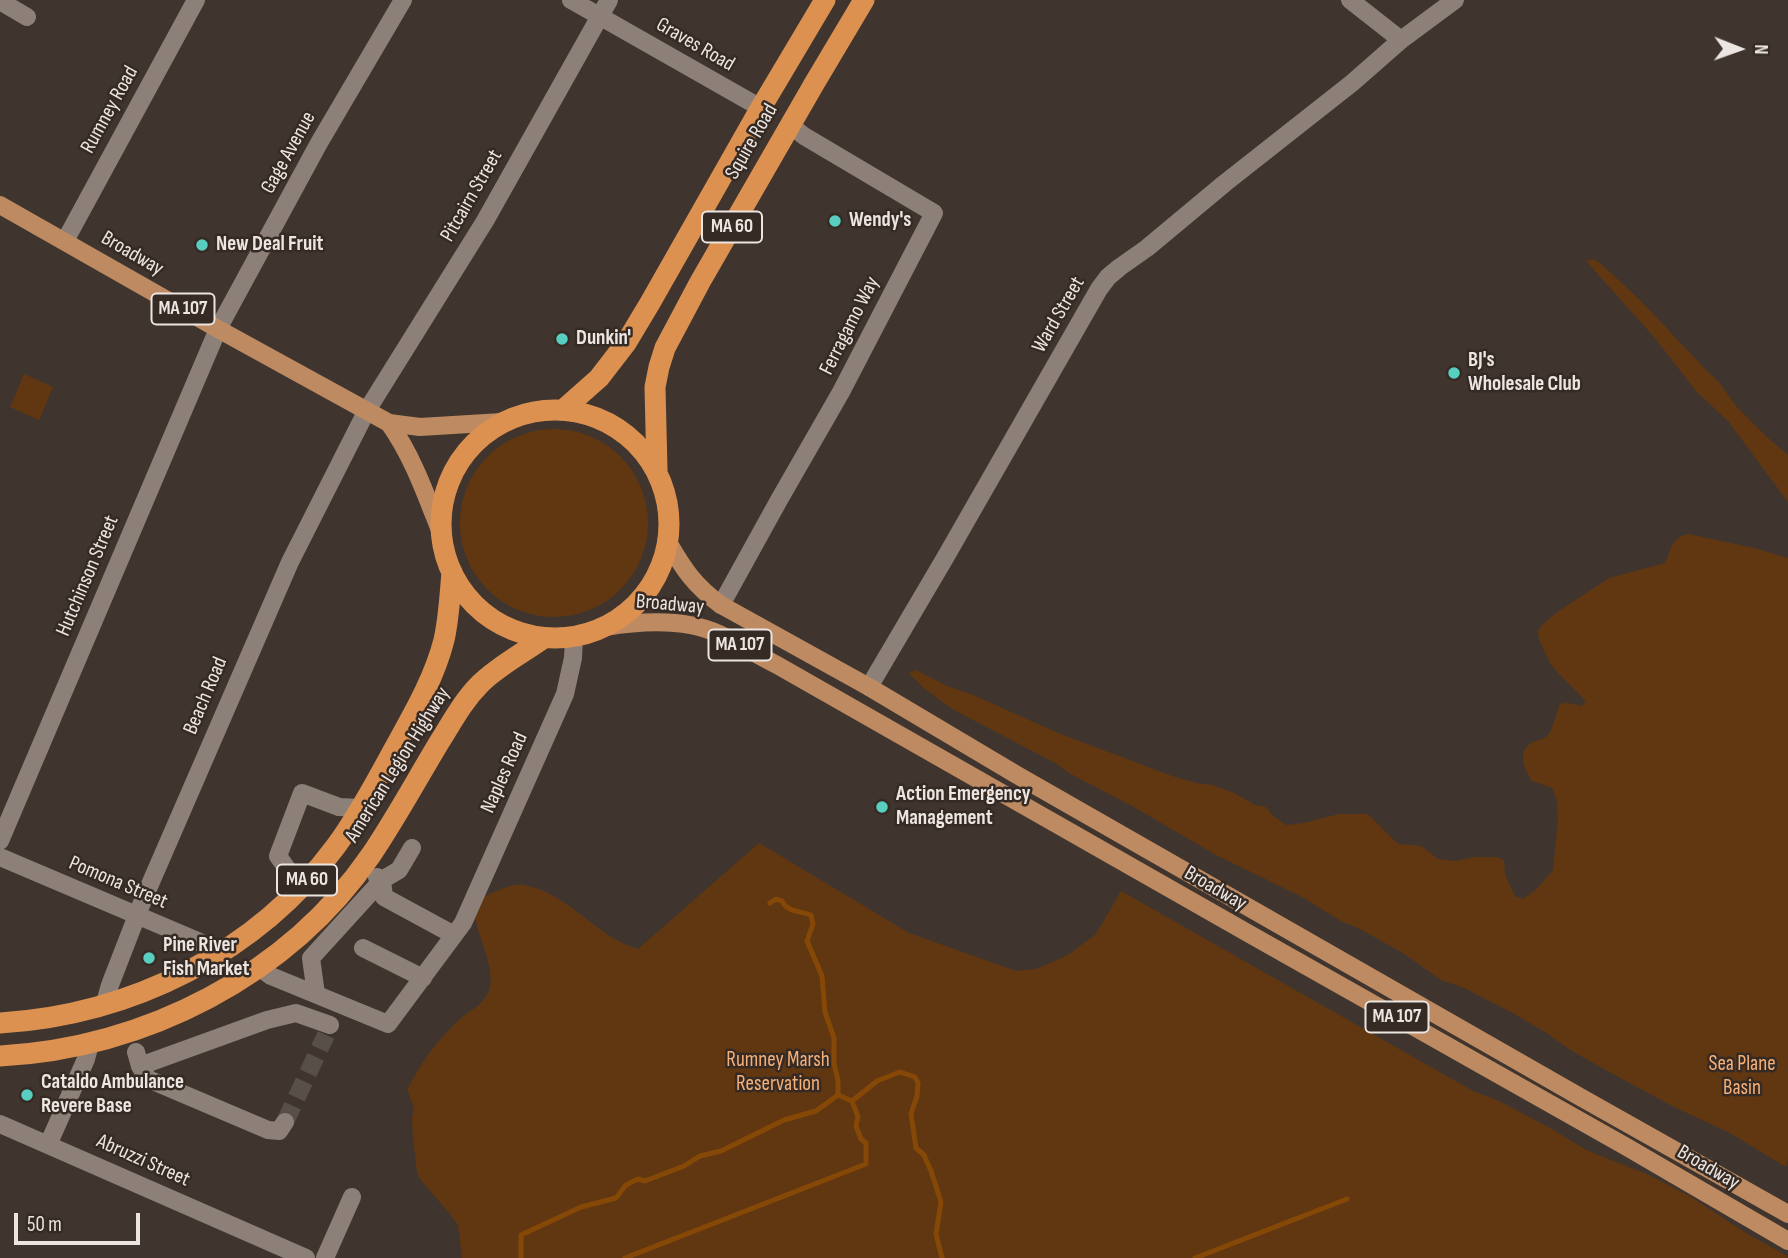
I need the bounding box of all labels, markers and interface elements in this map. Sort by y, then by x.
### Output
street label: Graves Road [651,12,739,78]
north arrow [1704,14,1774,84]
text: N [1749,44,1772,55]
street label: Rumney Road [76,62,144,158]
street label: Squire Road [720,100,784,184]
street label: Gage Avenue [256,108,322,198]
street label: Pitcairn Street [436,146,508,246]
place label: Wendy's [849,208,911,234]
road number: MA 60 [702,212,762,243]
marker: Wendy's [827,213,843,229]
street label: Broadway [96,226,168,282]
place label: New Deal Fruit [216,232,323,258]
marker: New Deal Fruit [194,237,210,253]
street label: Ferragamo Way [815,273,885,379]
street label: Ward Street [1027,273,1091,357]
road number: MA 107 [152,294,214,324]
place label: Dunkin' [576,326,631,352]
marker: Dunkin' [554,331,570,347]
place label: BJ's Wholesale Club [1468,348,1581,398]
marker: BJ's Wholesale Club [1446,365,1462,381]
street label: Hutchinson Street [51,512,125,640]
street label: Broadway [635,589,705,621]
road number: MA 107 [708,630,772,660]
street label: Beach Road [178,654,234,738]
street label: American Legion Highway [340,683,456,847]
street label: Naples Road [476,729,534,817]
place label: Action Emergency Management [896,782,1030,832]
marker: Action Emergency Management [874,799,890,815]
street label: Pomona Street [65,851,171,915]
street label: Broadway [1179,861,1251,917]
road number: MA 60 [277,864,337,895]
place label: Pine River Fish Market [163,933,249,983]
marker: Pine River Fish Market [141,950,157,966]
road number: MA 107 [1366,1001,1428,1032]
park label: Rumney Marsh Reservation [726,1048,830,1098]
park label: Sea Plane Basin [1708,1052,1776,1102]
place label: Cataldo Ambulance Revere Base [41,1070,184,1120]
marker: Cataldo Ambulance Revere Base [19,1087,35,1103]
street label: Abruzzi Street [92,1129,194,1193]
street label: Broadway [1672,1140,1744,1196]
scale bar [18,1198,144,1242]
text: 50 m [27,1212,62,1237]

